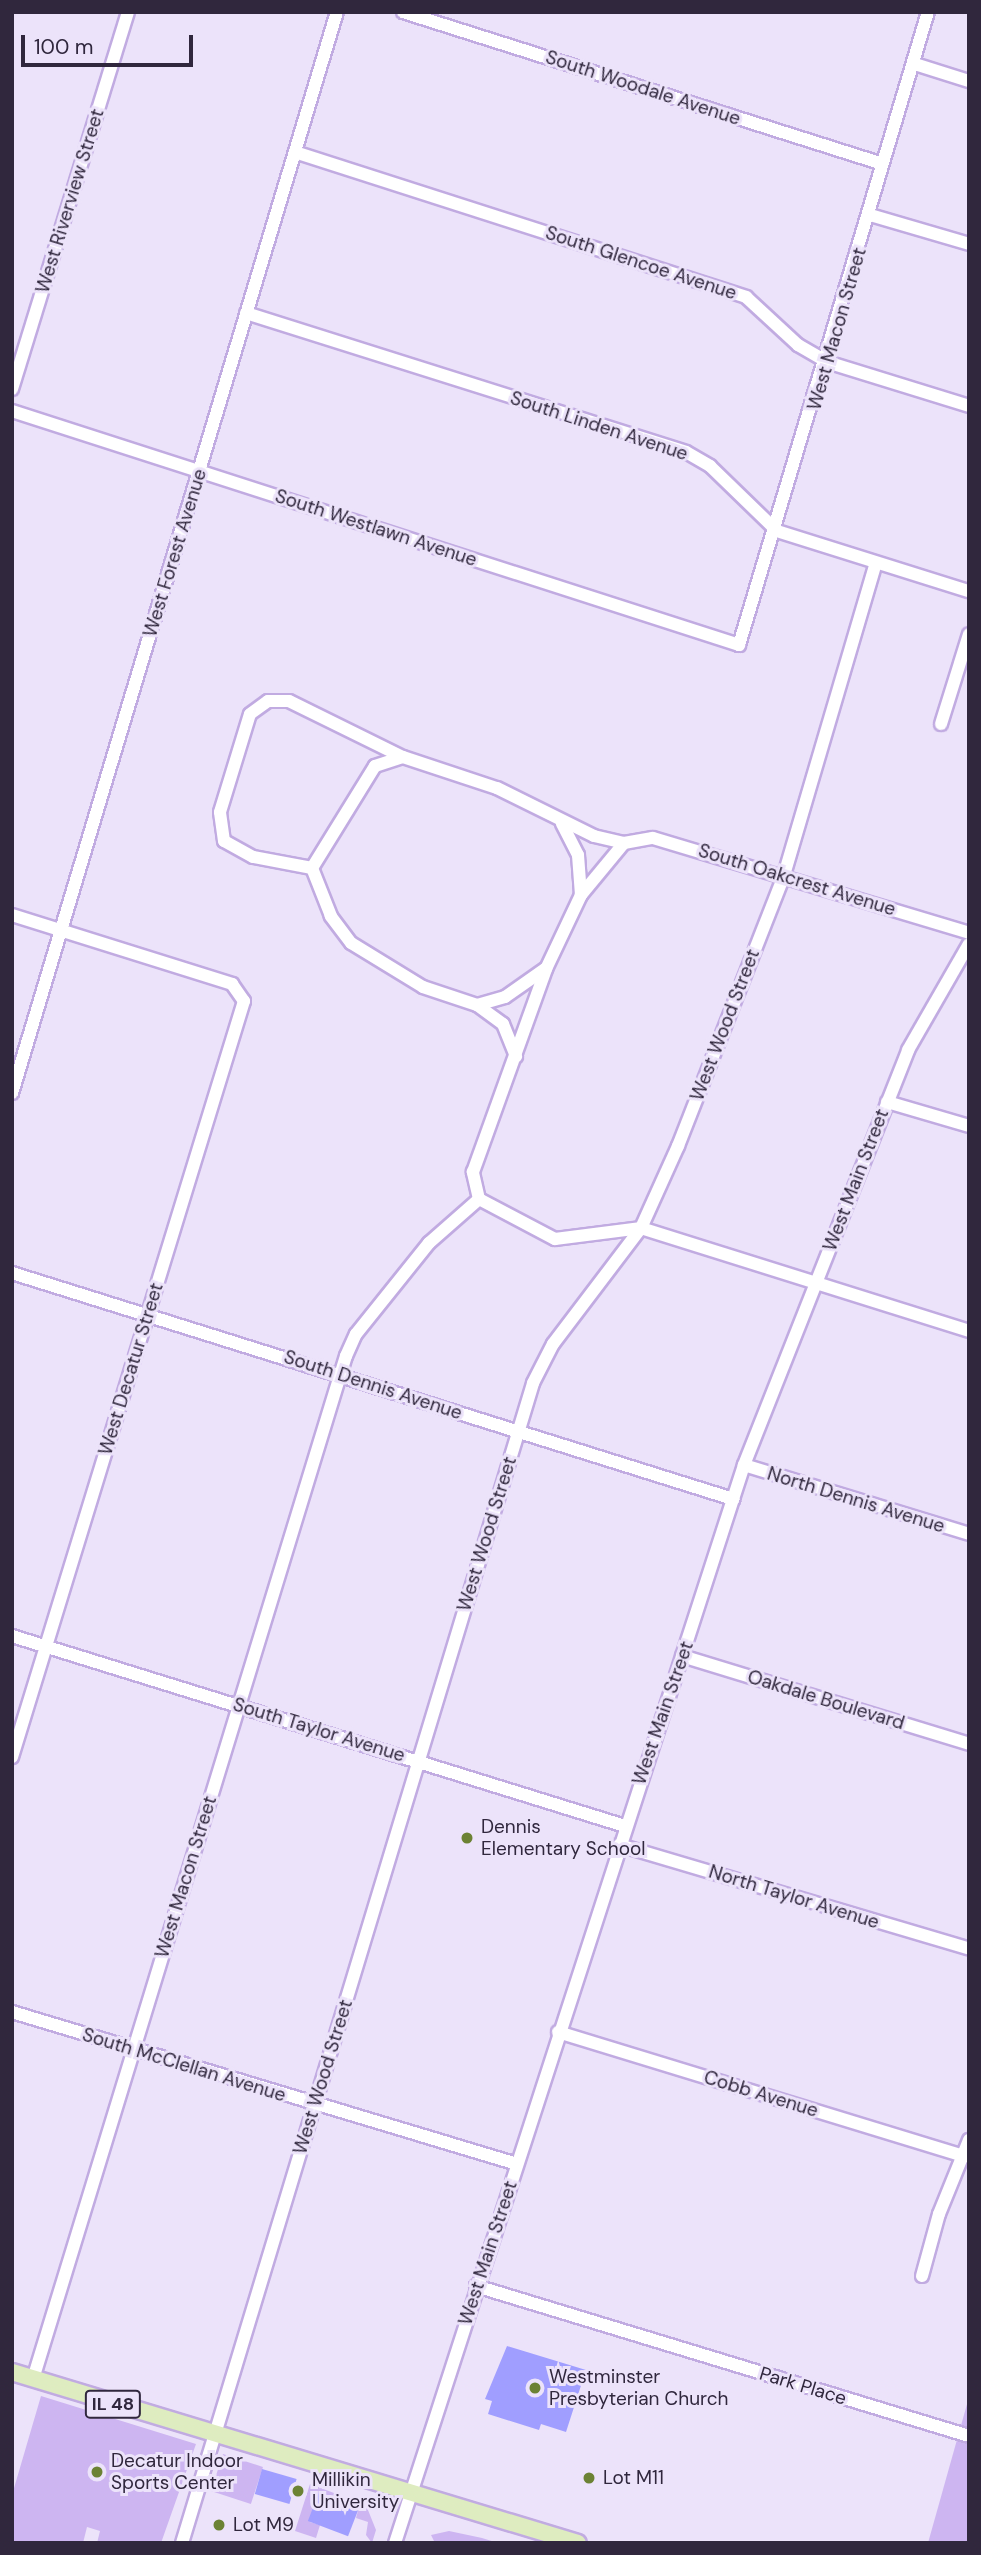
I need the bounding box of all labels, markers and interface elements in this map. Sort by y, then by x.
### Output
scale bar [24,21,196,65]
text: 100 m [34,33,94,61]
street label: South Woodale Avenue [543,46,743,130]
street label: West Riverview Street [31,106,109,296]
street label: South Glencoe Avenue [543,221,739,305]
street label: West Macon Street [803,245,871,413]
street label: South Linden Avenue [507,387,691,465]
street label: West Forest Avenue [139,466,211,640]
street label: South Westlawn Avenue [272,485,480,571]
street label: South Oakcrest Avenue [696,839,898,921]
street label: West Wood Street [686,946,764,1104]
street label: West Main Street [818,1106,894,1254]
street label: West Decatur Street [94,1280,168,1458]
street label: South Dennis Avenue [281,1345,465,1425]
street label: West Wood Street [453,1454,521,1614]
street label: North Dennis Avenue [765,1462,947,1538]
street label: West Main Street [628,1638,698,1788]
street label: Oakdale Boulevard [745,1665,907,1735]
street label: South Taylor Avenue [230,1693,408,1767]
street label: West Macon Street [151,1793,221,1961]
place label: Dennis Elementary School [481,1816,645,1860]
marker: Dennis Elementary School [459,1830,475,1846]
street label: North Taylor Avenue [706,1860,882,1934]
street label: West Wood Street [289,1997,357,2157]
street label: South McClellan Avenue [80,2023,288,2107]
street label: Cobb Avenue [701,2066,821,2122]
street label: West Main Street [454,2178,522,2328]
street label: Park Place [757,2362,849,2410]
place label: Westminster Presbyterian Church [549,2366,728,2410]
marker: Westminster Presbyterian Church [527,2380,543,2396]
road number: IL 48 [83,2390,143,2418]
place label: Decatur Indoor Sports Center [111,2450,243,2494]
marker: Decatur Indoor Sports Center [89,2464,105,2480]
place label: Lot M11 [603,2467,664,2489]
place label: Millikin University [312,2469,399,2513]
marker: Lot M11 [581,2470,597,2486]
marker: Millikin University [290,2483,306,2499]
place label: Lot M9 [233,2514,294,2536]
marker: Lot M9 [211,2517,227,2533]

